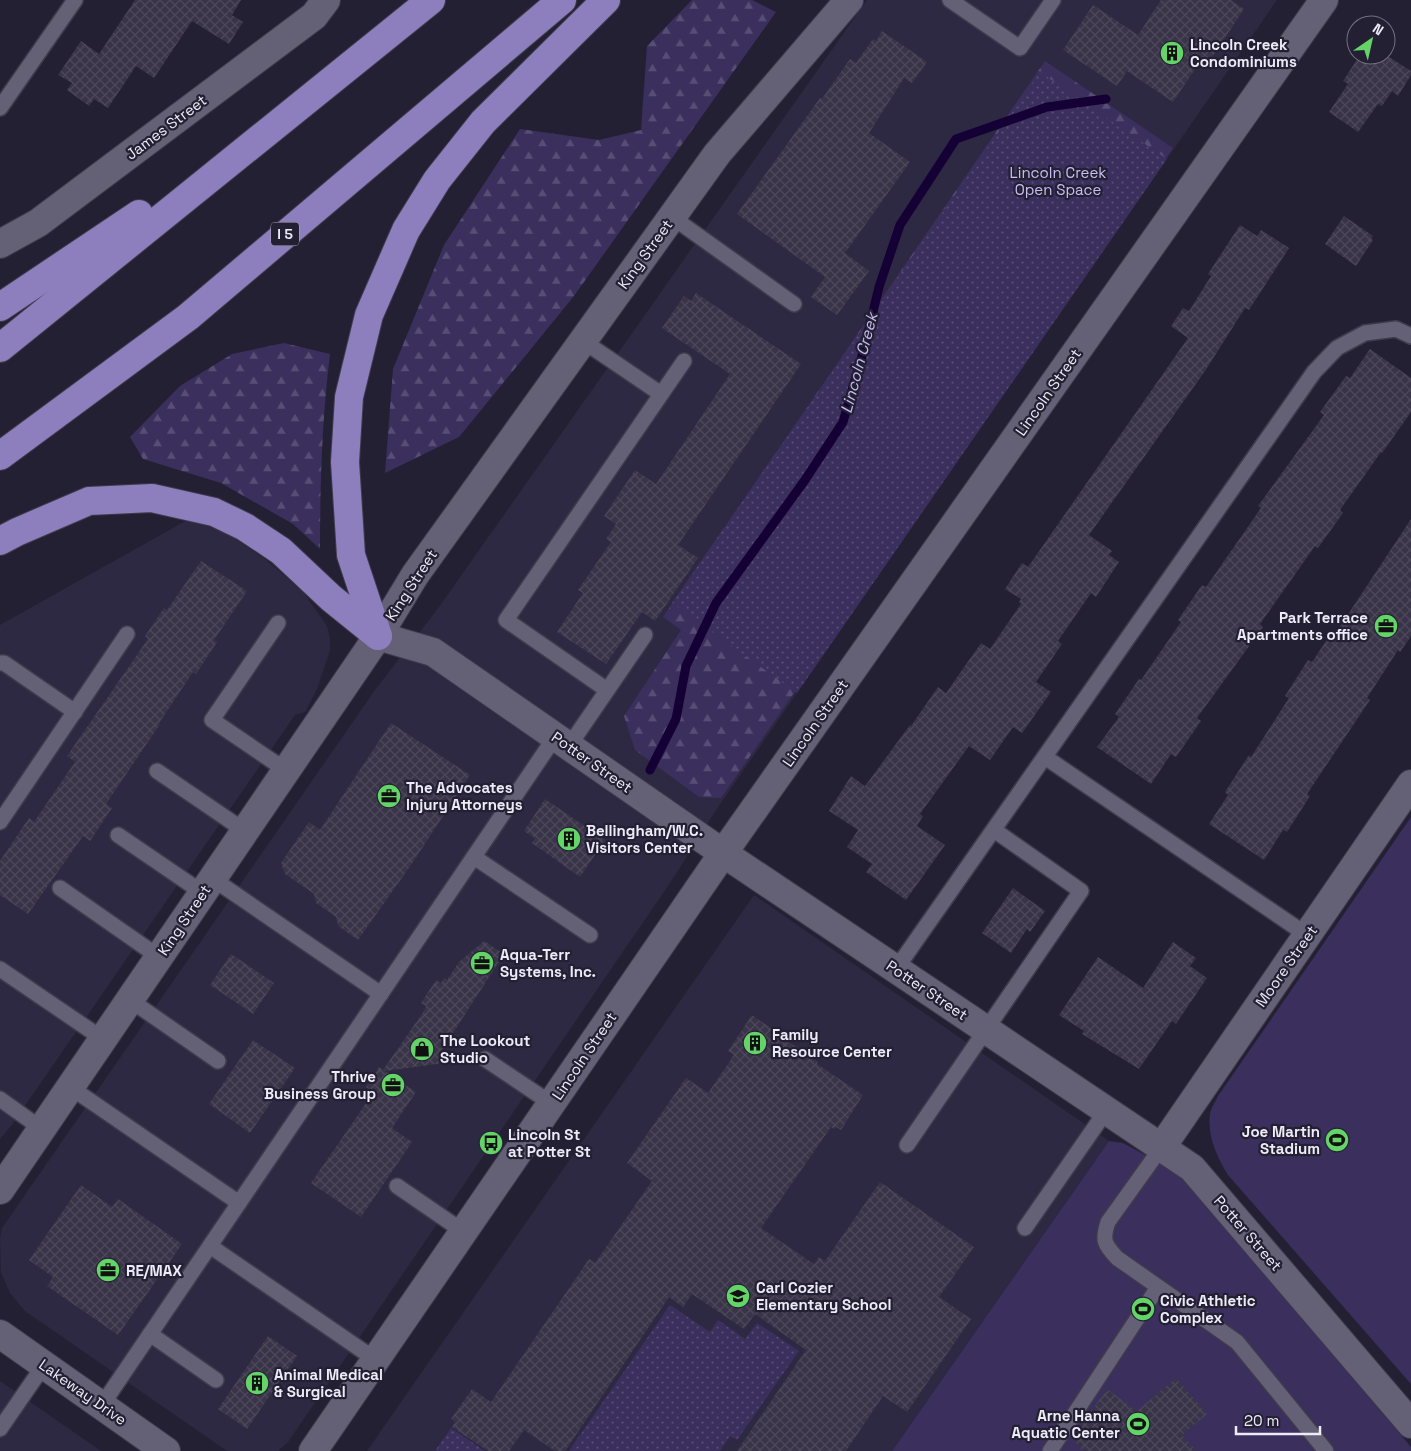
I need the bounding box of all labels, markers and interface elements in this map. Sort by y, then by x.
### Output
north arrow [1346,15,1396,65]
text: N [1369,19,1387,39]
place label: Lincoln Creek Condominiums [1190,35,1297,71]
building icon: Lincoln Creek Condominiums [1159,40,1185,66]
street label: James Street [122,90,210,164]
park label: Lincoln Creek Open Space [1010,163,1106,199]
street label: King Street [613,215,677,292]
road number: I 5 [271,222,299,245]
water label: Lincoln Creek [835,308,883,416]
street label: Lincoln Street [1011,345,1085,439]
street label: King Street [381,546,441,624]
place label: Park Terrace Apartments office [1237,608,1368,644]
office icon: Park Terrace Apartments office [1373,613,1399,639]
street label: Lincoln Street [778,676,852,770]
street label: Potter Street [548,727,636,797]
place label: The Advocates Injury Attorneys [406,778,523,814]
office icon: The Advocates Injury Attorneys [376,783,402,809]
place label: Bellingham/W.C. Visitors Center [586,821,703,857]
building icon: Bellingham/W.C. Visitors Center [556,826,582,852]
street label: King Street [153,881,215,959]
street label: Moore Street [1251,921,1321,1011]
place label: Aqua-Terr Systems, Inc. [500,945,596,981]
office icon: Aqua-Terr Systems, Inc. [469,950,495,976]
street label: Potter Street [883,956,971,1024]
street label: Lincoln Street [548,1008,620,1104]
place label: Family Resource Center [772,1025,892,1061]
building icon: Family Resource Center [742,1030,768,1056]
place label: The Lookout Studio [440,1031,530,1067]
shop icon: The Lookout Studio [409,1036,435,1062]
place label: Thrive Business Group [264,1067,376,1103]
office icon: Thrive Business Group [380,1072,406,1098]
place label: Joe Martin Stadium [1242,1122,1320,1158]
place label: Lincoln St at Potter St [508,1125,591,1161]
sports icon: Joe Martin Stadium [1324,1127,1350,1153]
bus stop icon: Lincoln St at Potter St [478,1130,504,1156]
street label: Potter Street [1210,1191,1286,1275]
office icon: RE/MAX [95,1257,121,1283]
place label: RE/MAX [126,1261,182,1280]
place label: Carl Cozier Elementary School [756,1278,891,1314]
school or university icon: Carl Cozier Elementary School [725,1283,751,1309]
place label: Civic Athletic Complex [1160,1291,1256,1327]
sports icon: Civic Athletic Complex [1130,1296,1156,1322]
street label: Lakeway Drive [36,1355,131,1429]
place label: Animal Medical & Surgical [274,1365,383,1401]
building icon: Animal Medical & Surgical [244,1370,270,1396]
scale bar [1236,1404,1320,1436]
place label: Arne Hanna Aquatic Center [1012,1406,1120,1442]
sports icon: Arne Hanna Aquatic Center [1125,1411,1151,1437]
text: 20 m [1244,1411,1279,1430]

